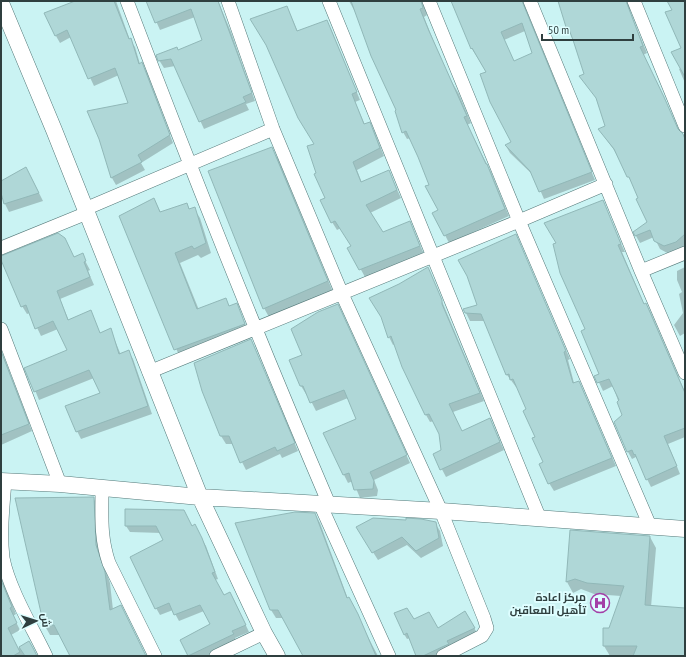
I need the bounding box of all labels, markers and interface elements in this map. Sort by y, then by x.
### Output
scale bar [542,16,633,42]
text: 50 m [548,22,569,37]
place label: مركز اعادة تأهيل المعاقين [510,590,587,617]
hospital icon: مركز اعادة تأهيل المعاقين [589,592,611,614]
north arrow [16,601,56,641]
text: ش [39,613,53,628]

